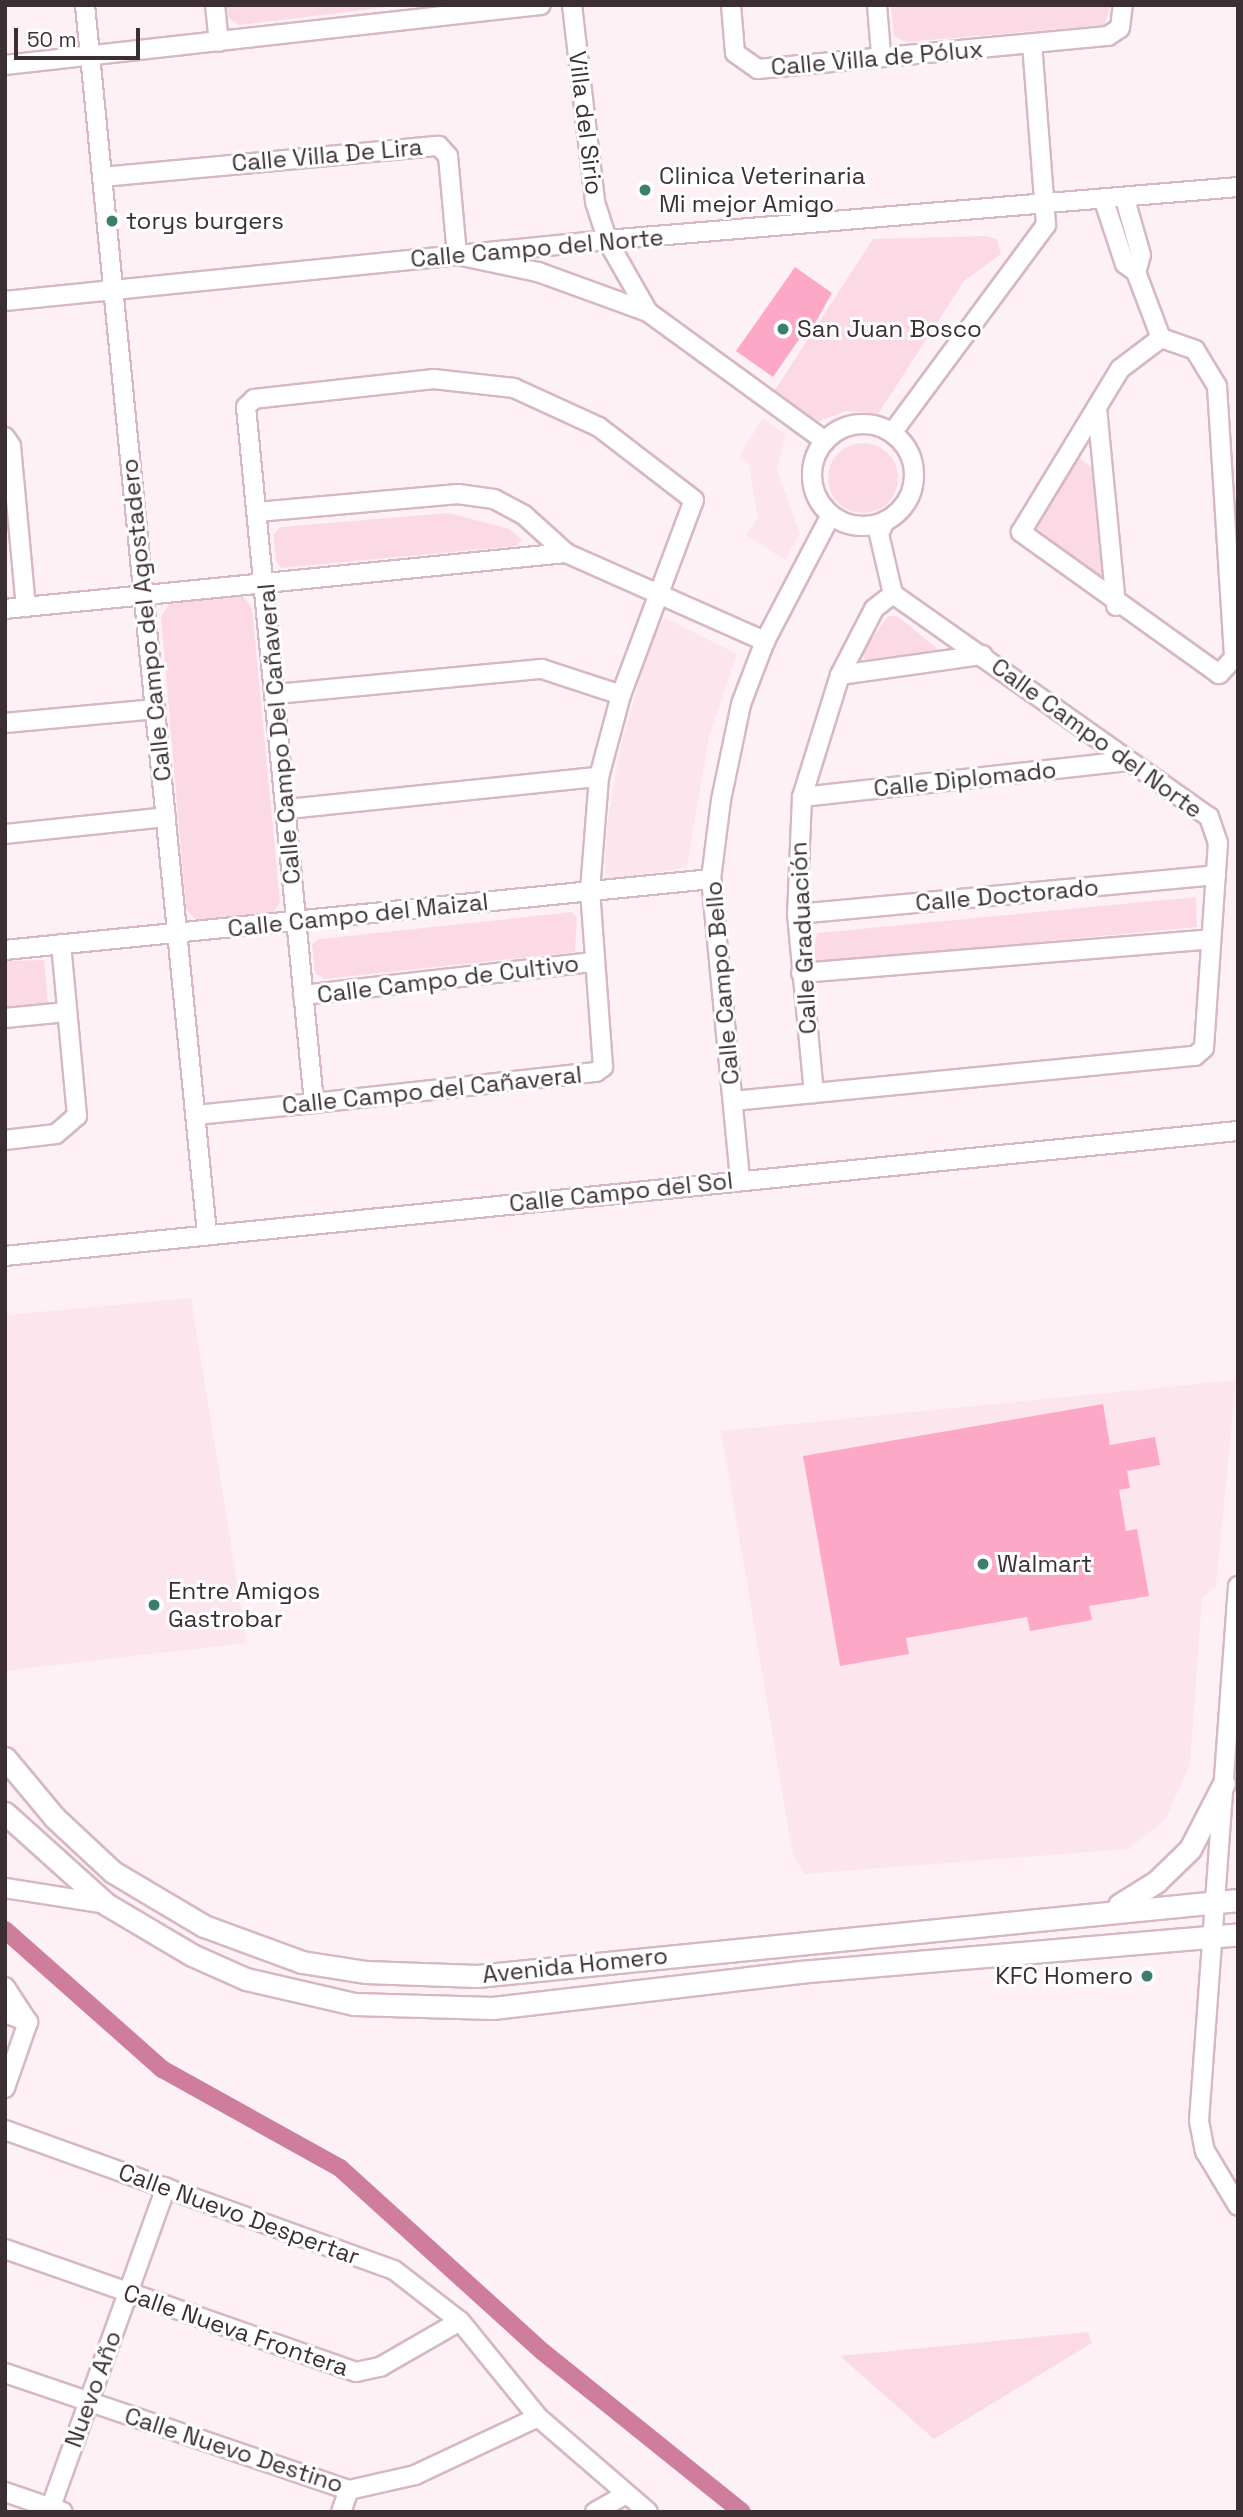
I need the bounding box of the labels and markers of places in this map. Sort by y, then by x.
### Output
place label: Clinica Veterinaria Mi mejor Amigo [659,162,866,218]
marker: Clinica Veterinaria Mi mejor Amigo [637,182,653,198]
place label: torys burgers [126,207,284,235]
marker: torys burgers [104,213,120,229]
place label: San Juan Bosco [797,315,982,343]
marker: San Juan Bosco [775,321,791,337]
place label: Walmart [997,1550,1092,1578]
marker: Walmart [975,1556,991,1572]
place label: Entre Amigos Gastrobar [168,1577,320,1633]
marker: Entre Amigos Gastrobar [146,1597,162,1613]
place label: KFC Homero [995,1962,1133,1990]
marker: KFC Homero [1139,1968,1155,1984]

